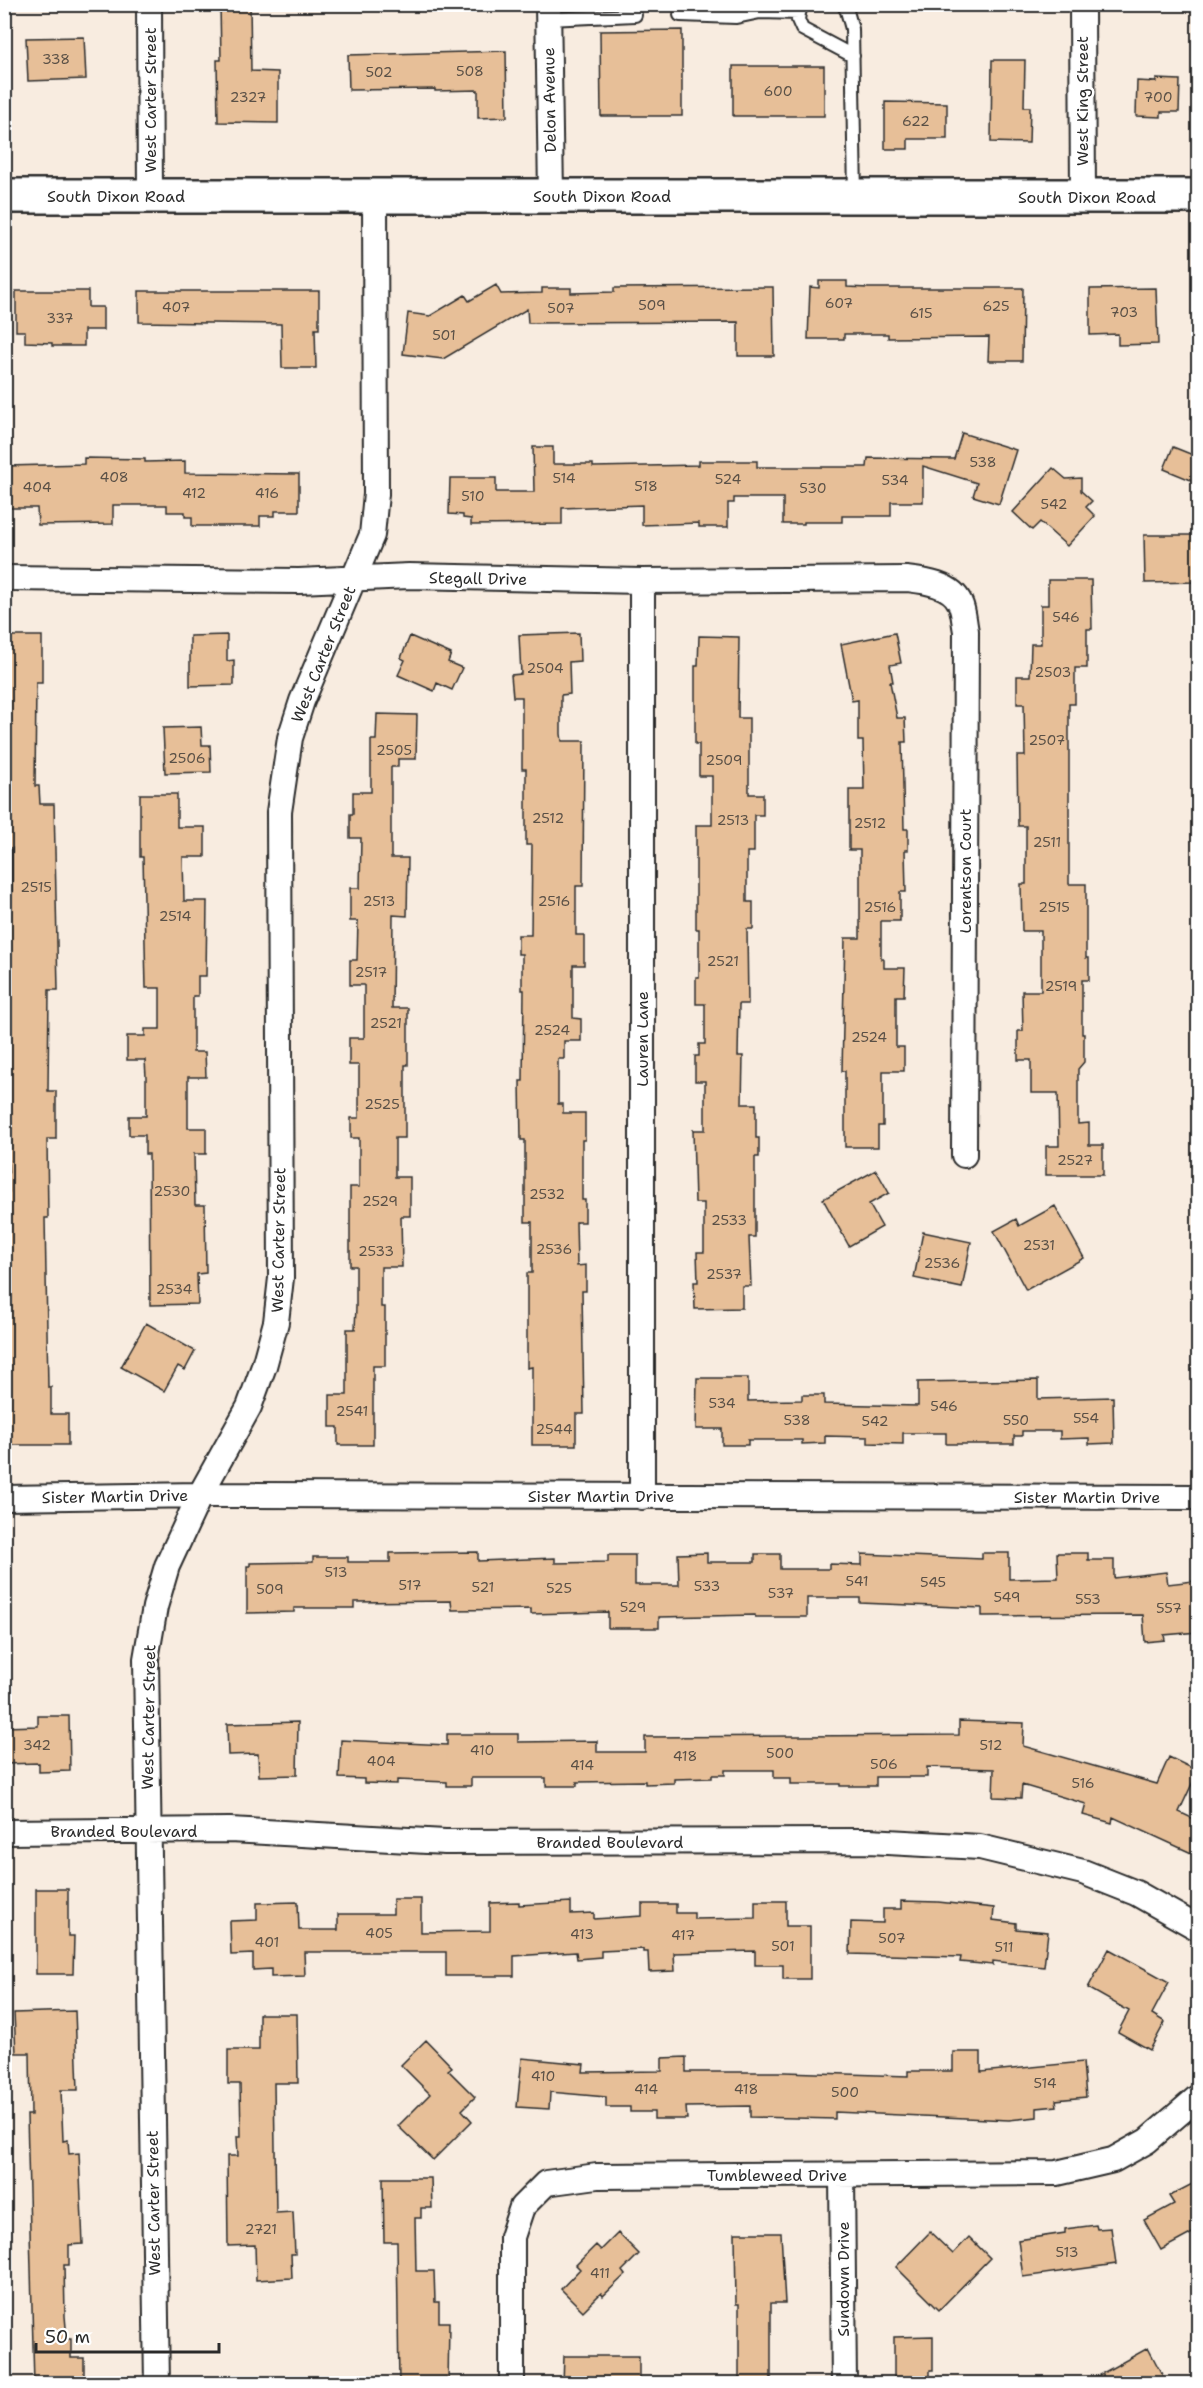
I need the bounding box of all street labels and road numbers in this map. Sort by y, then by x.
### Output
street label: West Carter Street [140,27,161,173]
street label: West King Street [1072,36,1093,166]
street label: Delon Avenue [538,47,561,153]
street label: South Dixon Road [47,186,185,207]
street label: South Dixon Road [533,186,671,207]
street label: South Dixon Road [1018,187,1156,208]
street label: Stegall Drive [429,567,527,590]
street label: West Carter Street [286,583,360,726]
street label: Lorentson Court [955,808,976,934]
street label: Lauren Lane [632,991,653,1087]
street label: West Carter Street [267,1167,290,1313]
street label: Sister Martin Drive [42,1485,188,1508]
street label: Sister Martin Drive [528,1486,674,1507]
street label: Sister Martin Drive [1014,1487,1160,1508]
street label: West Carter Street [137,1644,160,1790]
street label: Branded Boulevard [51,1821,197,1842]
street label: Branded Boulevard [537,1832,683,1853]
street label: West Carter Street [142,2130,165,2276]
street label: Tumbleweed Drive [707,2165,847,2186]
street label: Sundown Drive [833,2221,854,2337]

